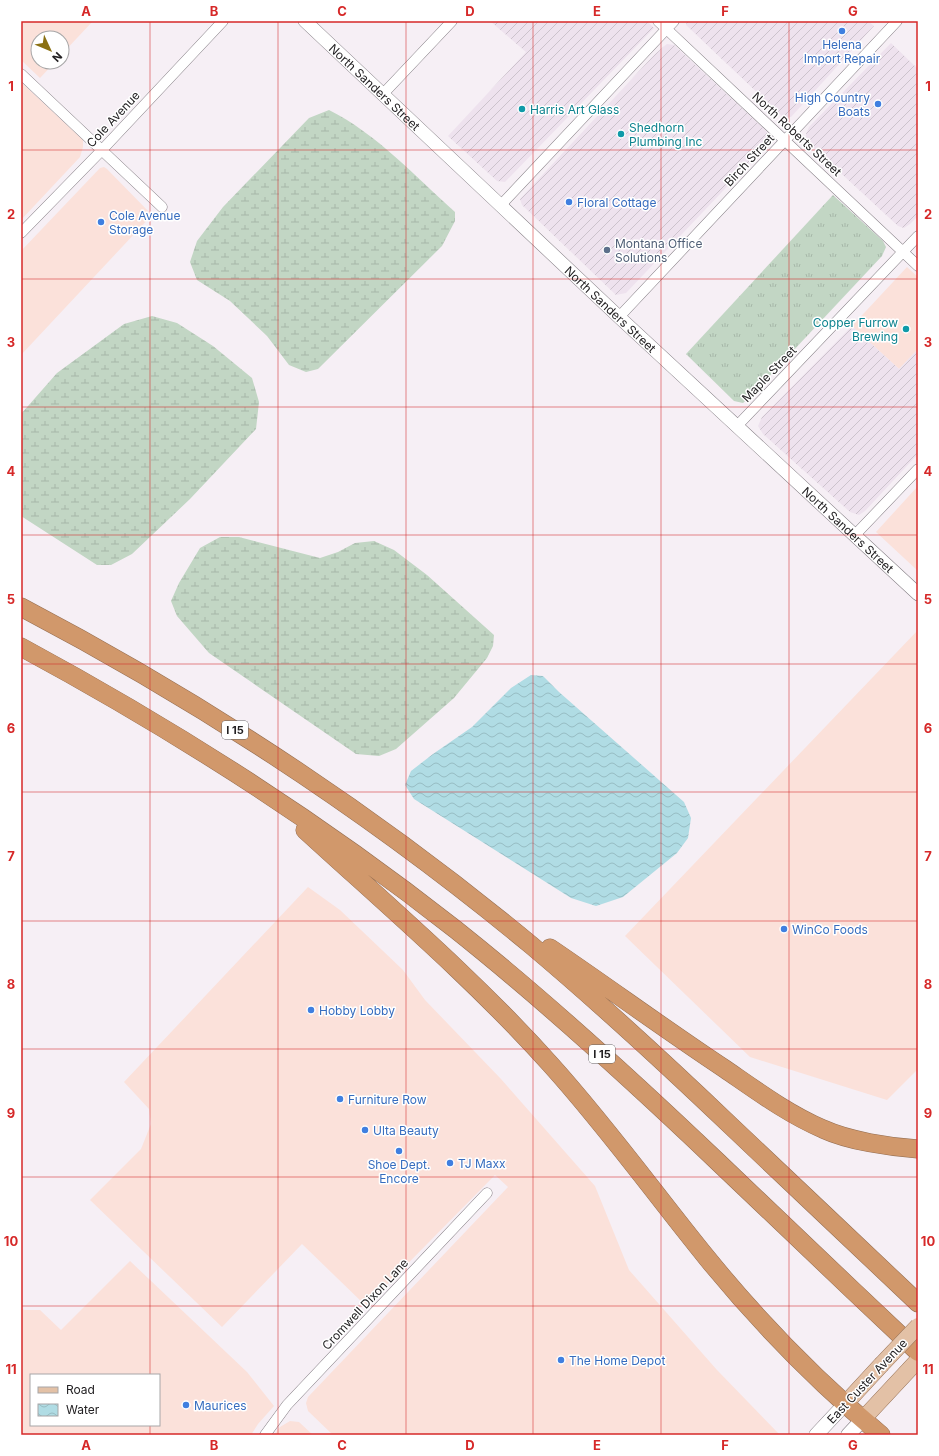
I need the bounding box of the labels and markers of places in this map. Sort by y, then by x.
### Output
marker: Helena Import Repair [837,26,847,36]
place label: Helena Import Repair [804,37,881,66]
place label: High Country Boats [795,90,870,119]
marker: High Country Boats [873,99,883,109]
place label: Harris Art Glass [530,102,619,117]
marker: Harris Art Glass [517,104,527,114]
place label: Shedhorn Plumbing Inc [629,120,703,149]
marker: Shedhorn Plumbing Inc [616,129,626,139]
place label: Floral Cottage [577,195,656,210]
marker: Floral Cottage [564,197,574,207]
place label: Cole Avenue Storage [109,208,180,237]
marker: Cole Avenue Storage [96,217,106,227]
place label: Montana Office Solutions [615,236,702,265]
marker: Montana Office Solutions [602,245,612,255]
place label: Copper Furrow Brewing [813,315,898,344]
marker: Copper Furrow Brewing [901,324,911,334]
place label: WinCo Foods [792,922,868,937]
marker: WinCo Foods [779,924,789,934]
place label: Hobby Lobby [319,1003,395,1018]
marker: Hobby Lobby [306,1005,316,1015]
place label: Furniture Row [348,1092,427,1107]
marker: Furniture Row [335,1094,345,1104]
place label: Ulta Beauty [373,1123,439,1138]
marker: Ulta Beauty [360,1125,370,1135]
marker: Shoe Dept. Encore [394,1146,404,1156]
place label: TJ Maxx [458,1156,506,1171]
place label: Shoe Dept. Encore [368,1157,430,1186]
marker: TJ Maxx [445,1158,455,1168]
place label: The Home Depot [569,1353,665,1368]
marker: The Home Depot [556,1355,566,1365]
place label: Maurices [194,1398,246,1413]
marker: Maurices [181,1400,191,1410]

